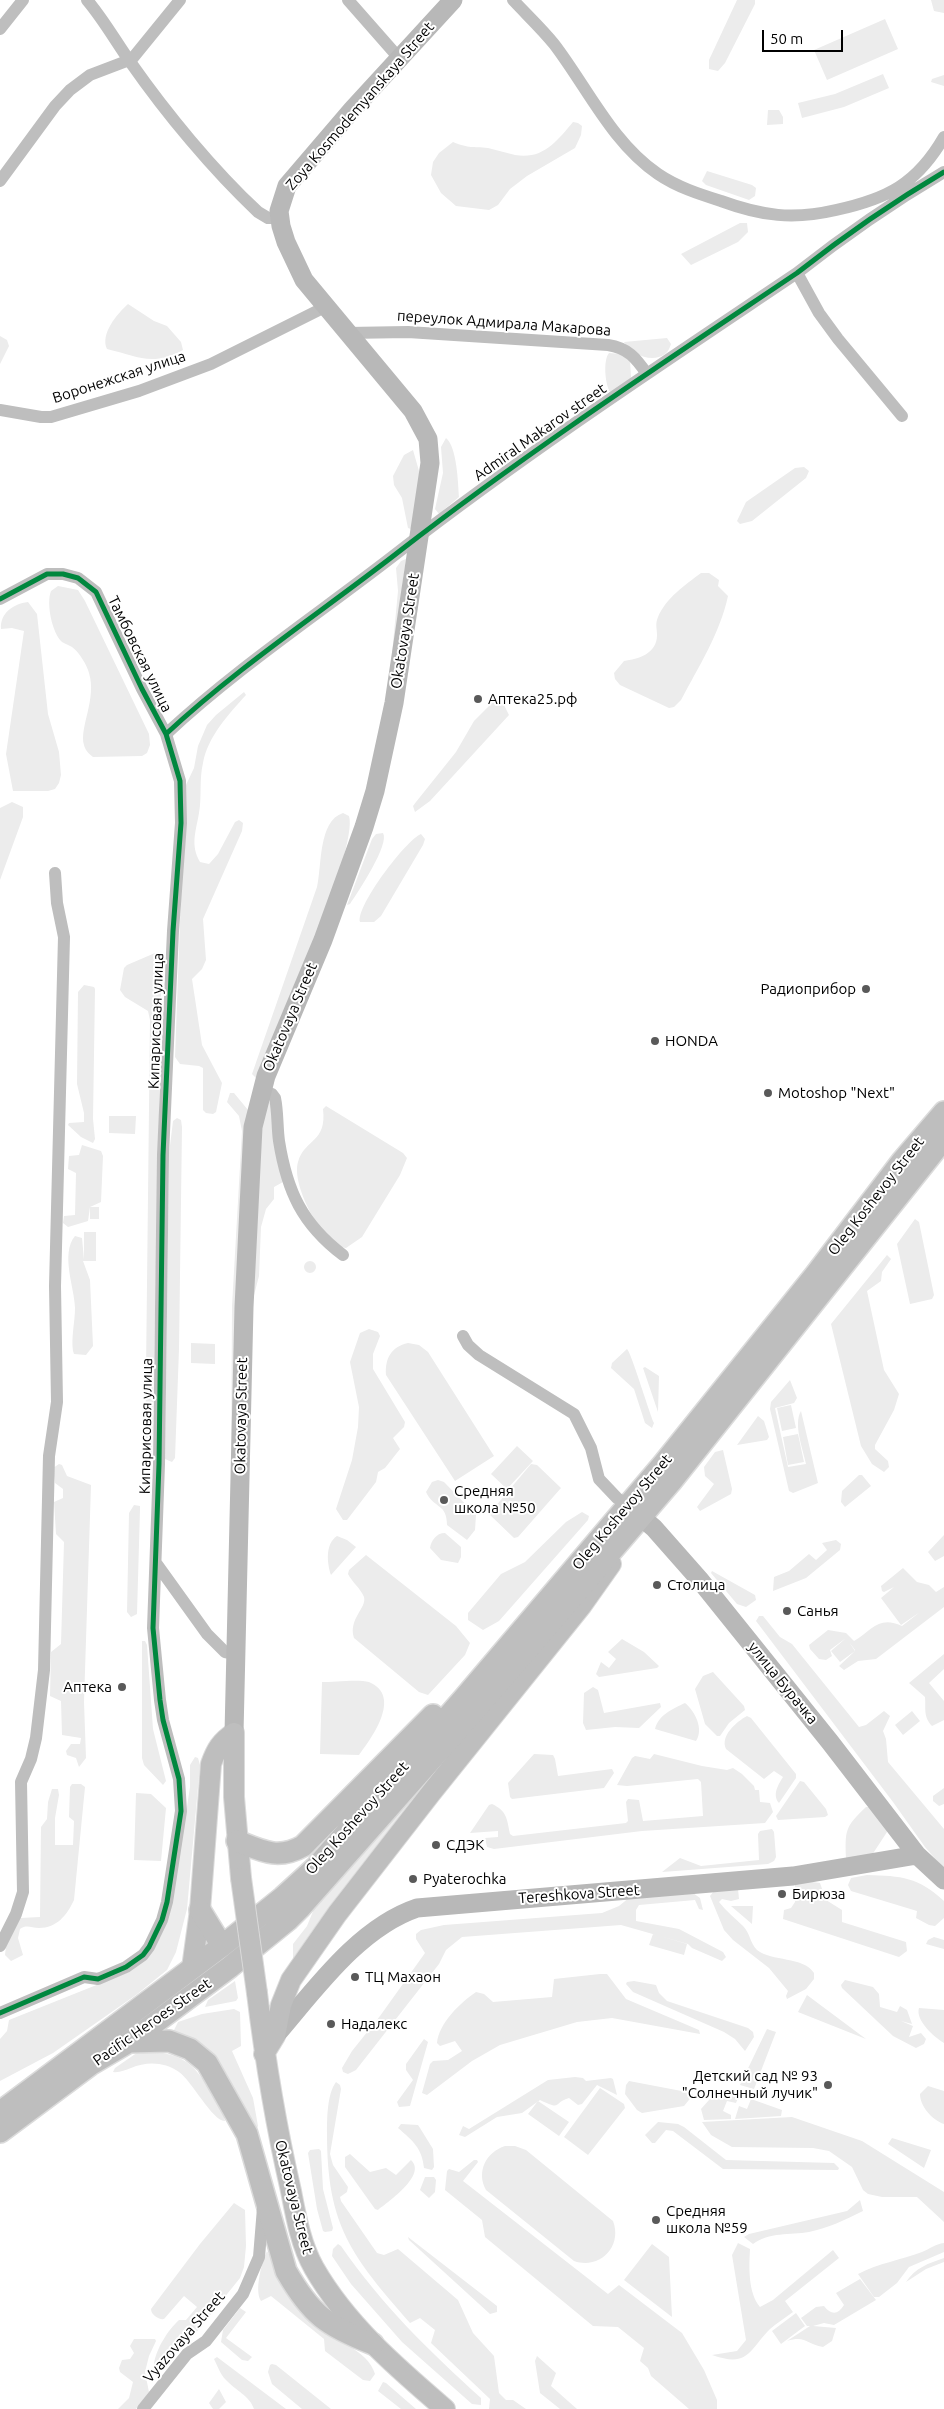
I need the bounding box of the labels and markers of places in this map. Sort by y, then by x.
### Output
place label: Аптека25.рф [488,690,577,708]
marker: Аптека25.рф [472,693,484,705]
place label: Радиоприбор [760,980,856,998]
marker: Радиоприбор [860,983,872,995]
place label: HONDA [665,1032,718,1050]
marker: HONDA [649,1035,661,1047]
place label: Motoshop "Next" [778,1084,895,1102]
marker: Motoshop "Next" [762,1087,774,1099]
place label: Средняя школа №50 [454,1482,536,1517]
marker: Средняя школа №50 [438,1494,450,1506]
place label: Столица [667,1576,725,1594]
marker: Столица [651,1579,663,1591]
place label: Санья [797,1602,839,1620]
marker: Санья [781,1605,793,1617]
place label: Аптека [63,1678,112,1696]
marker: Аптека [116,1681,128,1693]
place label: СДЭК [446,1836,484,1854]
marker: СДЭК [430,1839,442,1851]
place label: Pyaterochka [423,1870,506,1888]
marker: Pyaterochka [407,1873,419,1885]
place label: Бирюза [792,1885,846,1903]
marker: Бирюза [776,1888,788,1900]
place label: ТЦ Махаон [365,1968,441,1986]
marker: ТЦ Махаон [349,1971,361,1983]
place label: Надалекс [341,2015,407,2033]
marker: Надалекс [325,2018,337,2030]
place label: Детский сад № 93 "Солнечный лучик" [682,2067,818,2102]
marker: Детский сад № 93 "Солнечный лучик" [822,2079,834,2091]
place label: Средняя школа №59 [666,2202,748,2237]
marker: Средняя школа №59 [650,2214,662,2226]

